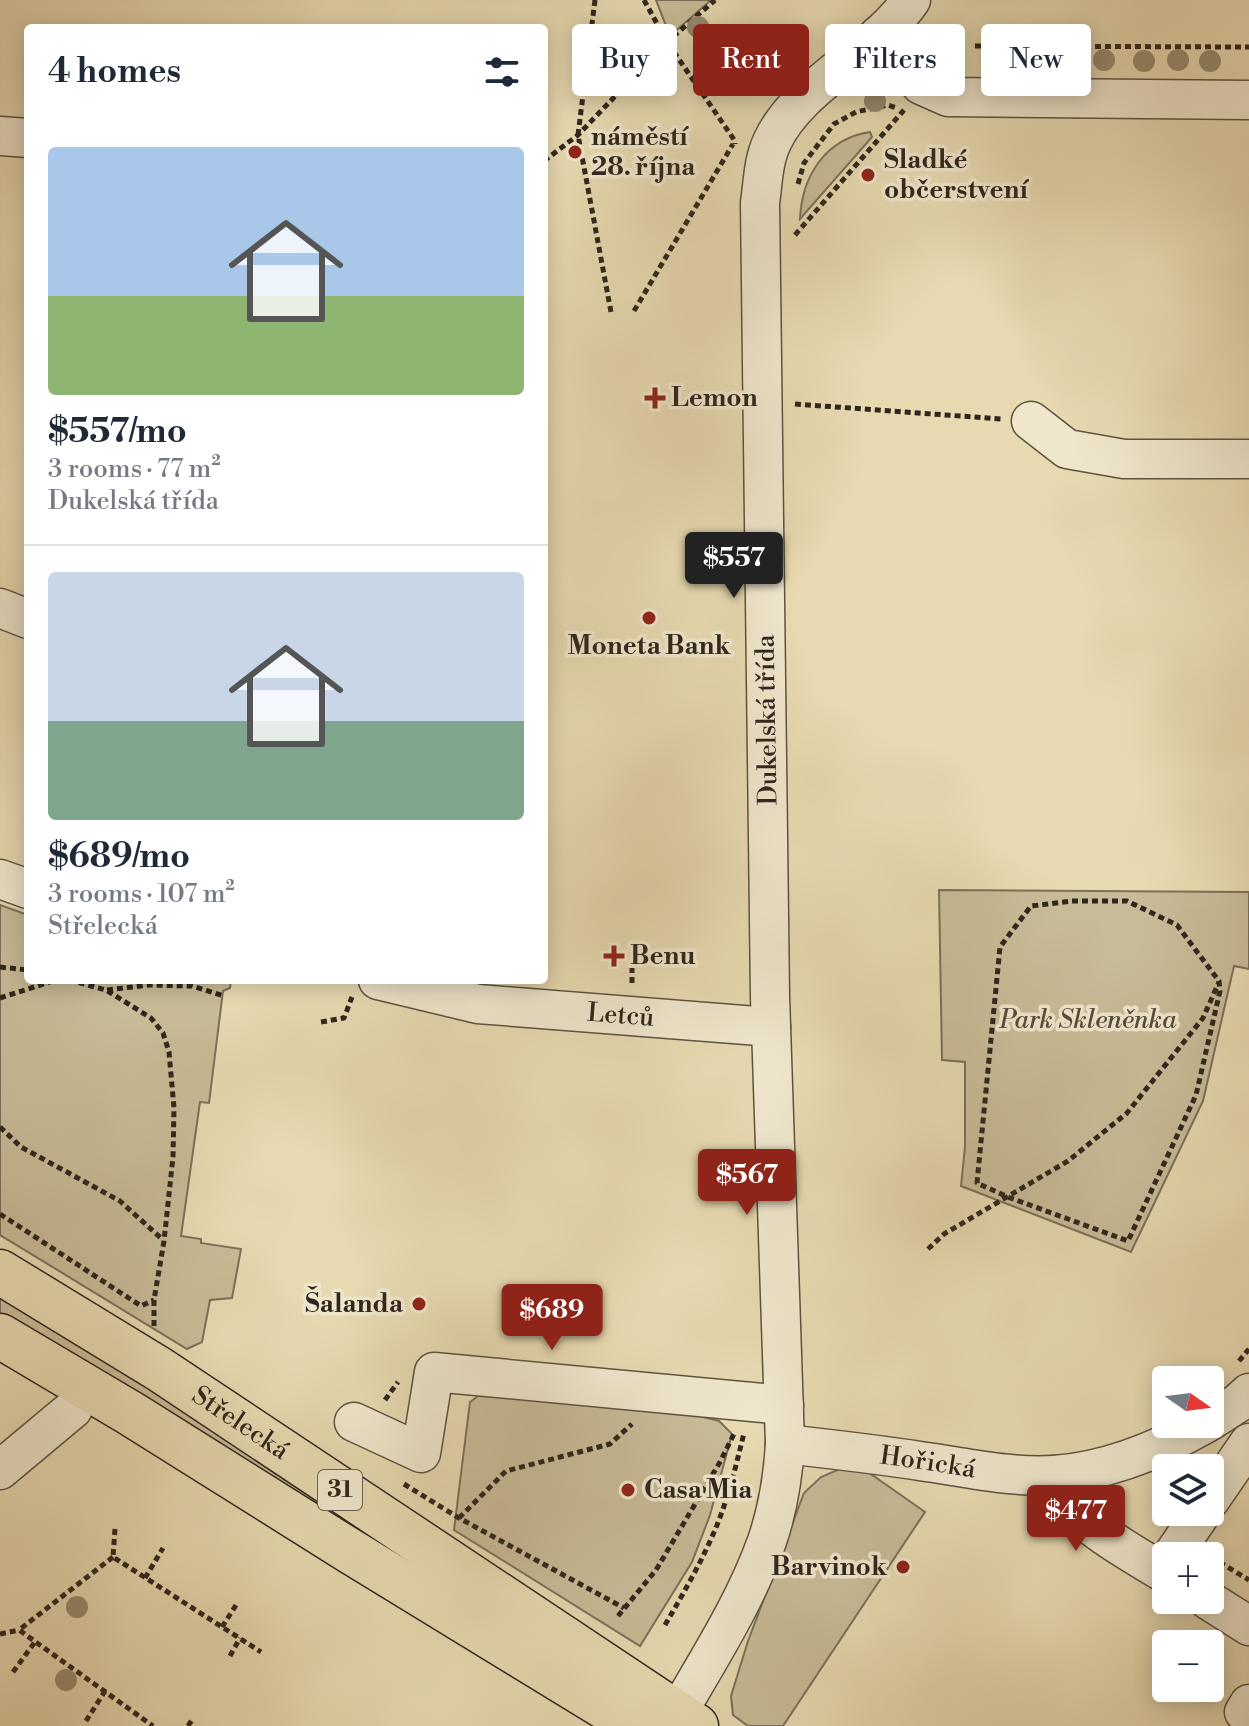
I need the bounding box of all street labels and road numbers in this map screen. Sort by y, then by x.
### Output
street label: Dukelská třída [749,633,784,806]
street label: Letců [586,997,656,1034]
street label: Střelecká [186,1379,296,1467]
street label: Hořická [878,1439,979,1486]
road number: 31 [318,1470,362,1510]

